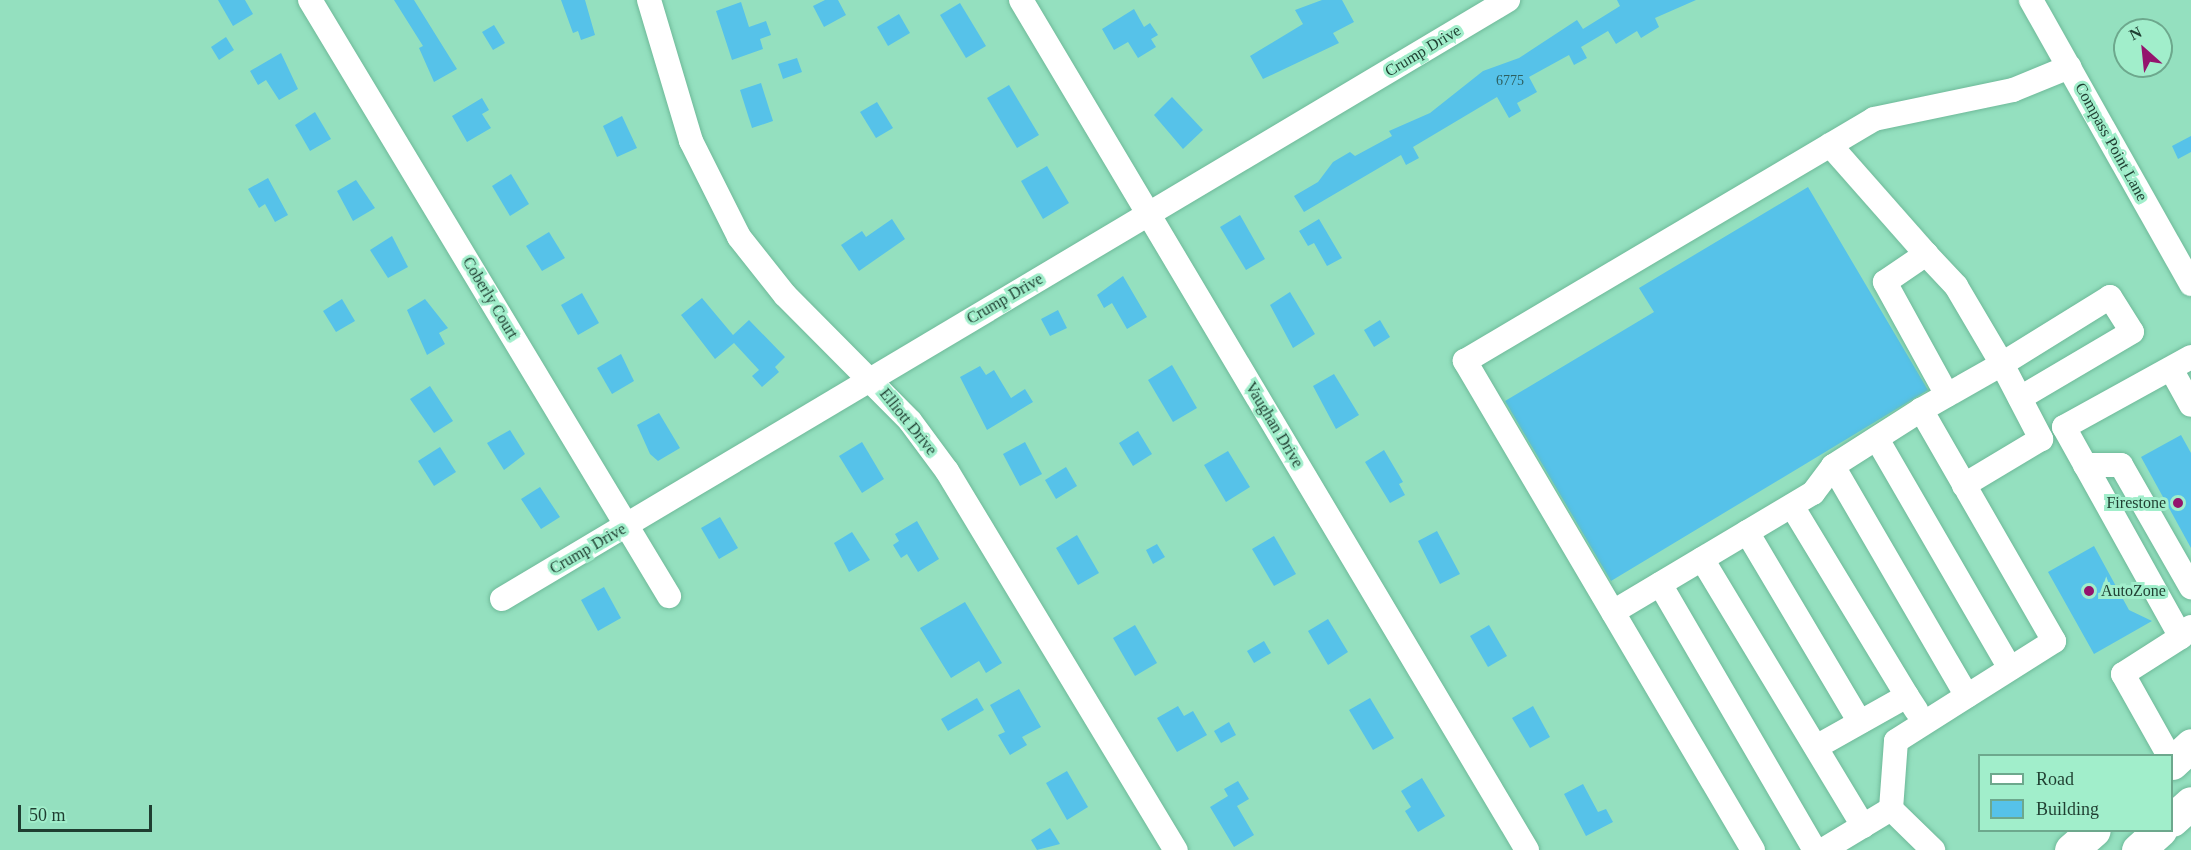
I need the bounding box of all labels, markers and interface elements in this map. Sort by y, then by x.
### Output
north arrow [2113,18,2173,78]
street label: Crump Drive [1382,21,1464,81]
text: N [2126,23,2145,43]
house number: 6775 [1496,73,1524,89]
street label: Compass Point Lane [2071,79,2151,205]
street label: Coberly Court [458,254,522,342]
street label: Crump Drive [963,269,1047,329]
street label: Vaughan Drive [1241,379,1307,471]
street label: Elliott Drive [875,385,941,459]
place label: Firestone [2106,493,2166,513]
marker: Firestone [2171,496,2185,510]
street label: Crump Drive [546,519,630,579]
place label: AutoZone [2101,581,2166,601]
marker: AutoZone [2082,584,2096,598]
legend [1978,754,2173,832]
text: Road [2036,769,2074,789]
scale bar [21,793,154,831]
text: Building [2036,799,2099,819]
text: 50 m [29,805,66,825]

